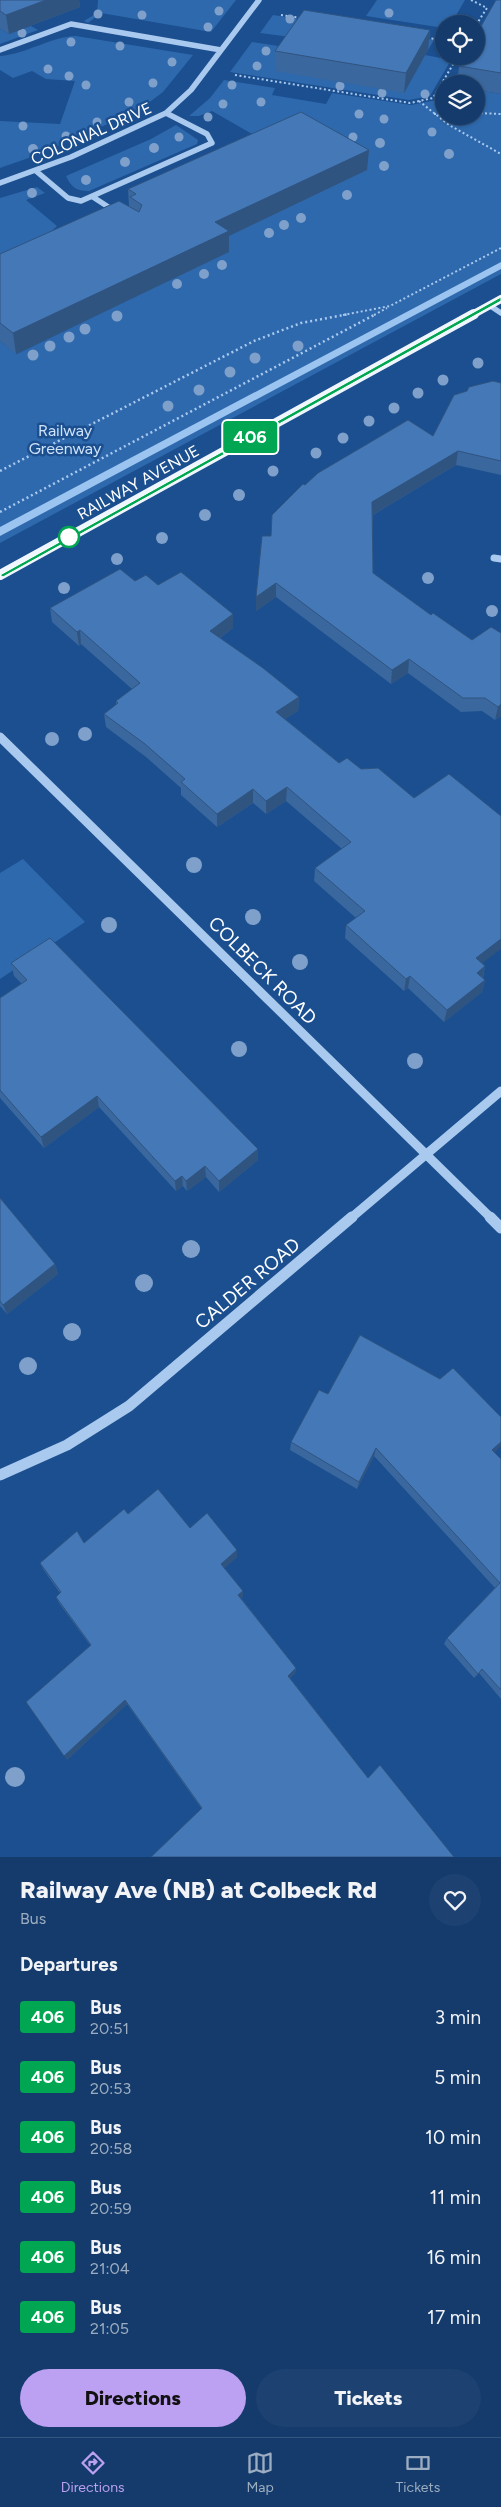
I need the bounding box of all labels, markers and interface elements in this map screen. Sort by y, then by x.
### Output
map controls [435,15,485,125]
button: locate [435,15,485,65]
button: layers [435,75,485,125]
street label: COLONIAL DRIVE [28,98,155,169]
park label: Railway Greenway [29,421,102,458]
line badge: 406 [221,421,279,453]
text: 406 [233,426,267,448]
street label: RAILWAY AVENUE [74,441,203,524]
unlabelled marker [58,526,80,548]
street label: COLBECK ROAD [204,911,322,1029]
street label: CALDER ROAD [190,1233,304,1334]
button: heart [429,1874,481,1926]
text: Railway Ave (NB) at Colbeck Rd [20,1875,377,1904]
text: Bus [20,1909,46,1928]
text: Departures [20,1953,118,1976]
text: Bus [90,1996,121,2019]
text: 406 [31,2006,64,2028]
text: 3 min [435,2006,481,2029]
text: 20:51 [90,2019,129,2038]
text: Bus [90,2056,121,2079]
text: 406 [31,2066,64,2088]
text: 5 min [434,2066,481,2089]
text: 20:53 [90,2079,131,2098]
text: Bus [90,2116,121,2139]
text: 406 [31,2126,64,2148]
text: 10 min [425,2126,481,2149]
text: 20:58 [90,2139,132,2158]
text: Bus [90,2176,121,2199]
text: 406 [31,2186,64,2208]
text: 11 min [429,2186,481,2209]
text: 20:59 [90,2199,132,2218]
text: Bus [90,2236,121,2259]
text: 406 [31,2246,64,2268]
text: 16 min [427,2246,481,2269]
text: 21:04 [90,2259,130,2278]
text: Bus [90,2296,121,2319]
text: 406 [31,2306,64,2328]
text: 17 min [427,2306,481,2329]
text: 21:05 [90,2319,129,2338]
button: Directions [20,2369,246,2427]
button: Tickets [256,2369,481,2427]
tab: Directions [61,2449,125,2496]
tab: Map [246,2449,274,2496]
tab: Tickets [396,2449,440,2496]

